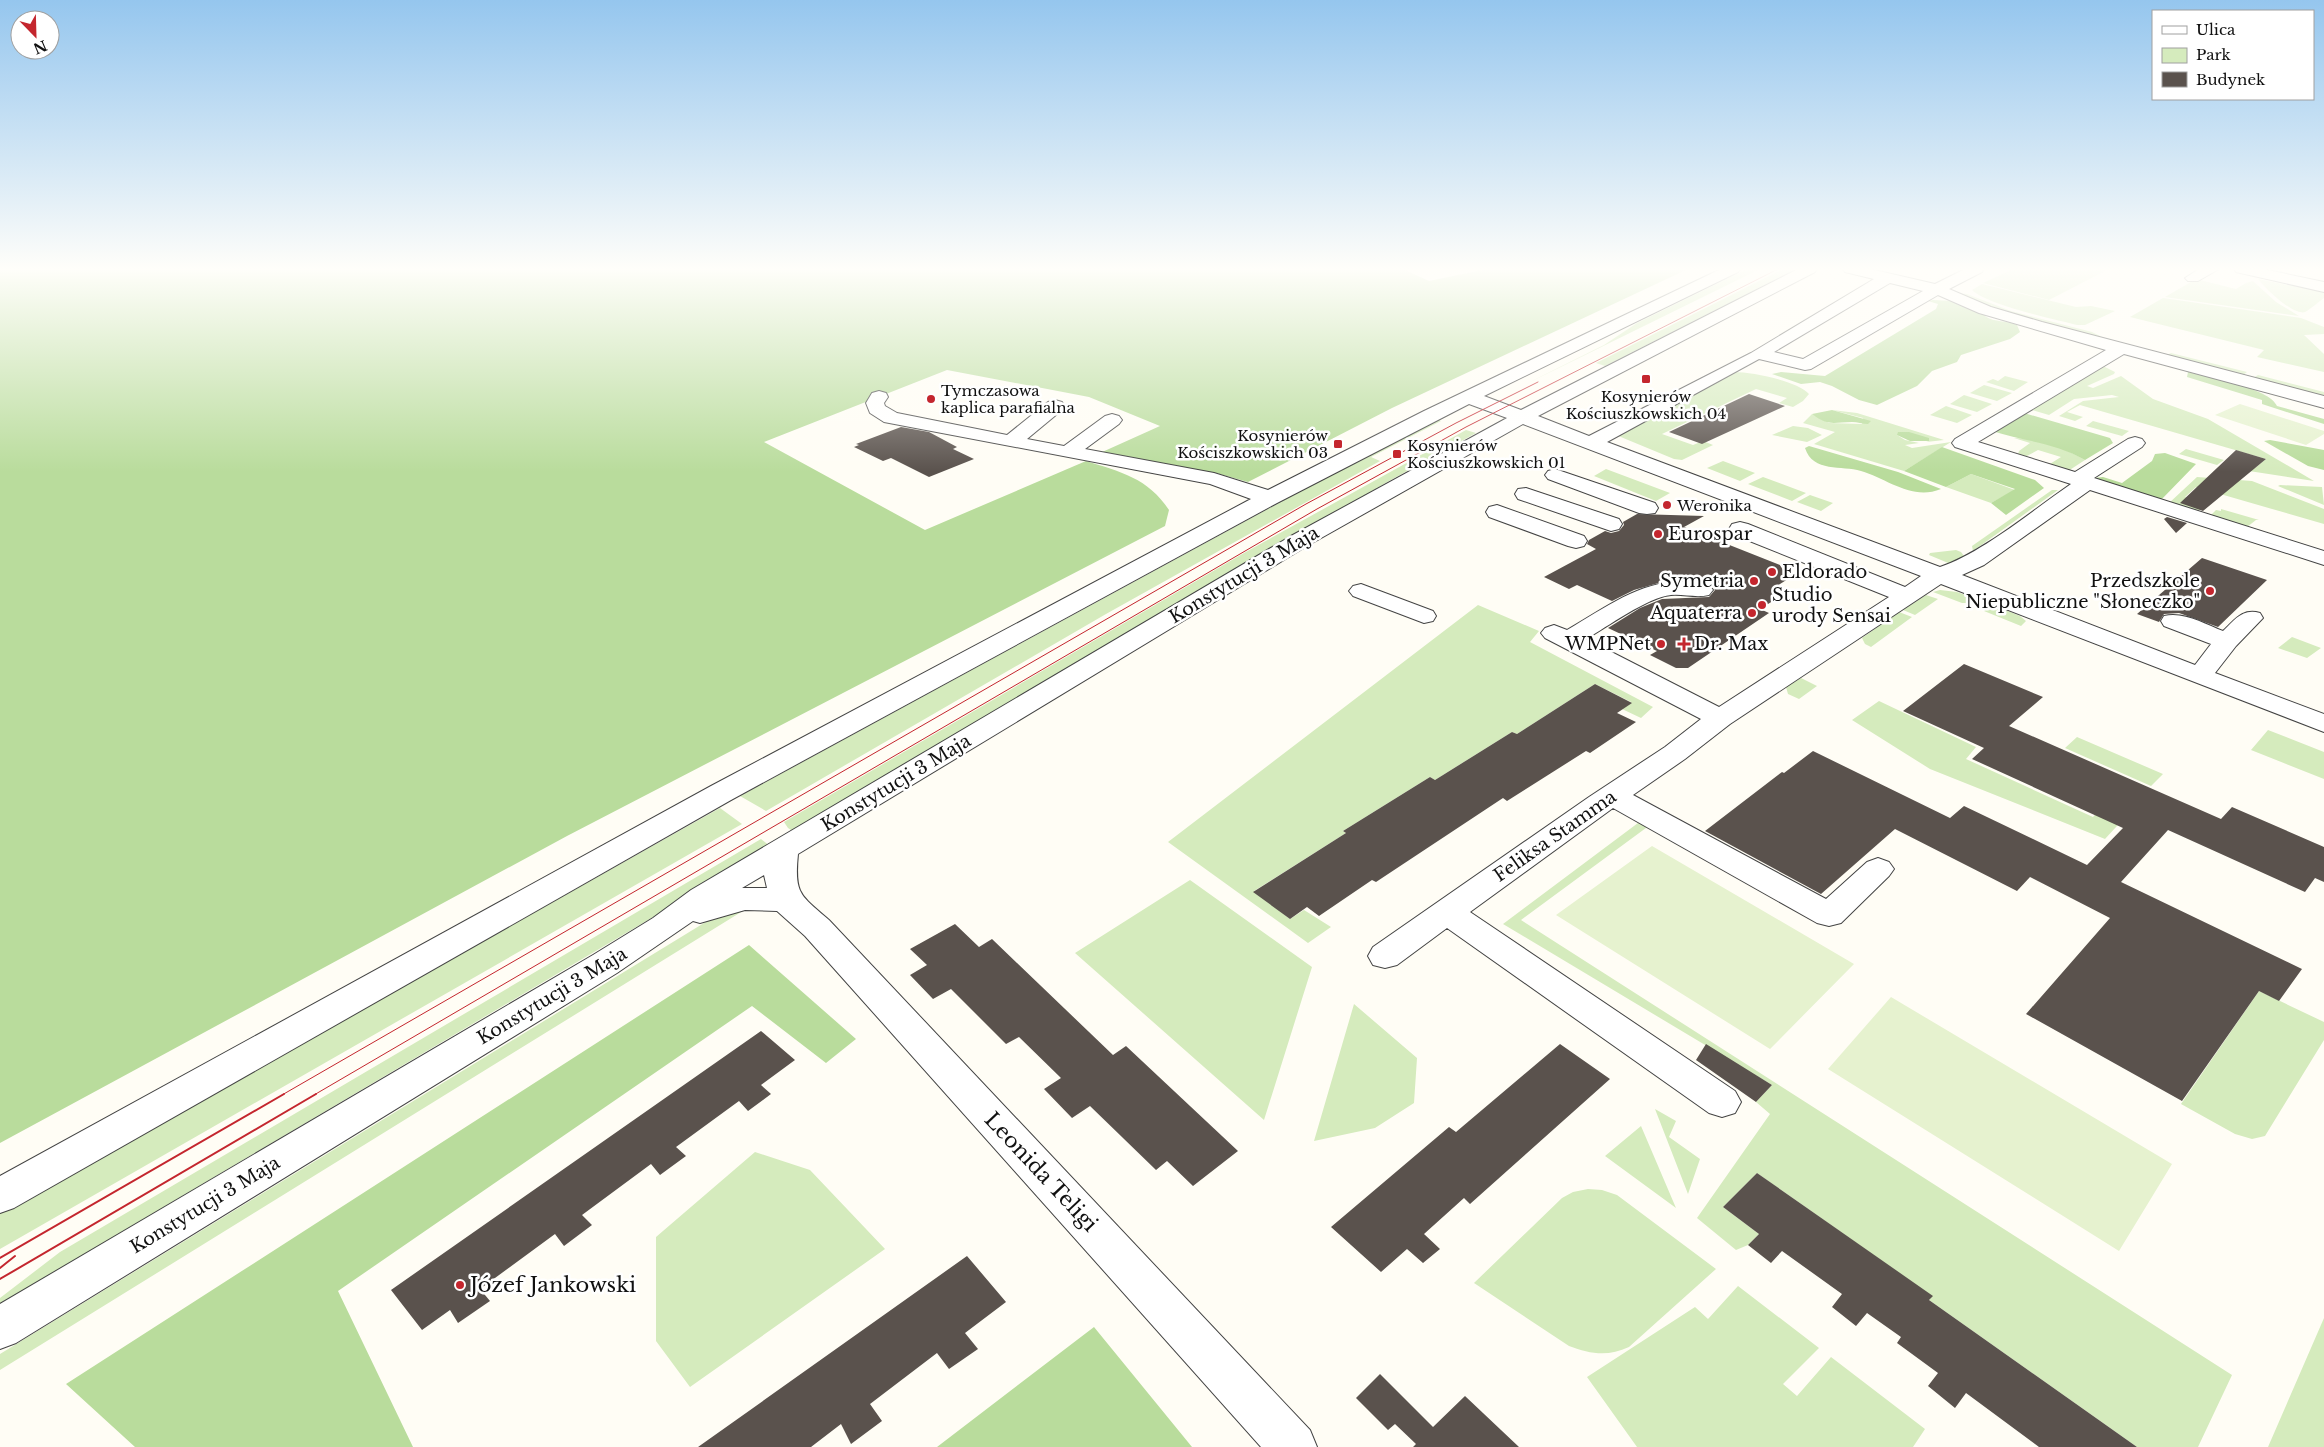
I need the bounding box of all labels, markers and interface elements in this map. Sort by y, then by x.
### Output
north arrow [10,10,60,60]
legend [2152,10,2314,100]
text: Ulica [2196,20,2236,39]
text: N [31,36,50,58]
text: Park [2196,45,2232,64]
text: Budynek [2196,70,2266,89]
marker: Kosynierów Kościuszkowskich 04 [1640,373,1652,385]
place label: Tymczasowa kaplica parafialna [941,381,1075,417]
place label: Kosynierów Kościuszkowskich 04 [1566,387,1726,423]
marker: Tymczasowa kaplica parafialna [925,393,937,405]
place label: Kosynierów Kościszkowskich 03 [1177,426,1328,462]
place label: Kosynierów Kościuszkowskich 01 [1407,436,1565,472]
marker: Kosynierów Kościszkowskich 03 [1332,438,1344,450]
marker: Kosynierów Kościuszkowskich 01 [1391,448,1403,460]
place label: Weronika [1676,496,1753,515]
marker: Weronika [1661,499,1673,511]
street label: Konstytucji 3 Maja [1165,522,1323,628]
place label: Eurospar [1668,523,1753,545]
marker: Eurospar [1652,528,1664,540]
place label: Eldorado [1782,561,1867,583]
marker: Eldorado [1766,566,1778,578]
place label: Symetria [1660,570,1744,592]
place label: Przedszkole Niepubliczne "Słoneczko" [1966,570,2200,613]
marker: Symetria [1748,575,1760,587]
place label: Studio urody Sensai [1772,584,1891,627]
marker: Przedszkole Niepubliczne "Słoneczko" [2204,585,2216,597]
marker: Studio urody Sensai [1756,599,1768,611]
place label: Aquaterra [1649,602,1742,624]
marker: Aquaterra [1746,607,1758,619]
place label: WMPNet [1564,633,1651,655]
place label: Dr. Max [1694,633,1768,655]
marker: WMPNet [1655,638,1667,650]
marker: Dr. Max [1678,638,1690,650]
street label: Konstytucji 3 Maja [817,730,975,836]
street label: Feliksa Stamma [1489,785,1621,887]
street label: Konstytucji 3 Maja [473,943,631,1049]
street label: Leonida Teligi [979,1107,1103,1237]
street label: Konstytucji 3 Maja [126,1152,284,1258]
place label: Józef Jankowski [467,1272,636,1298]
marker: Józef Jankowski [454,1279,466,1291]

